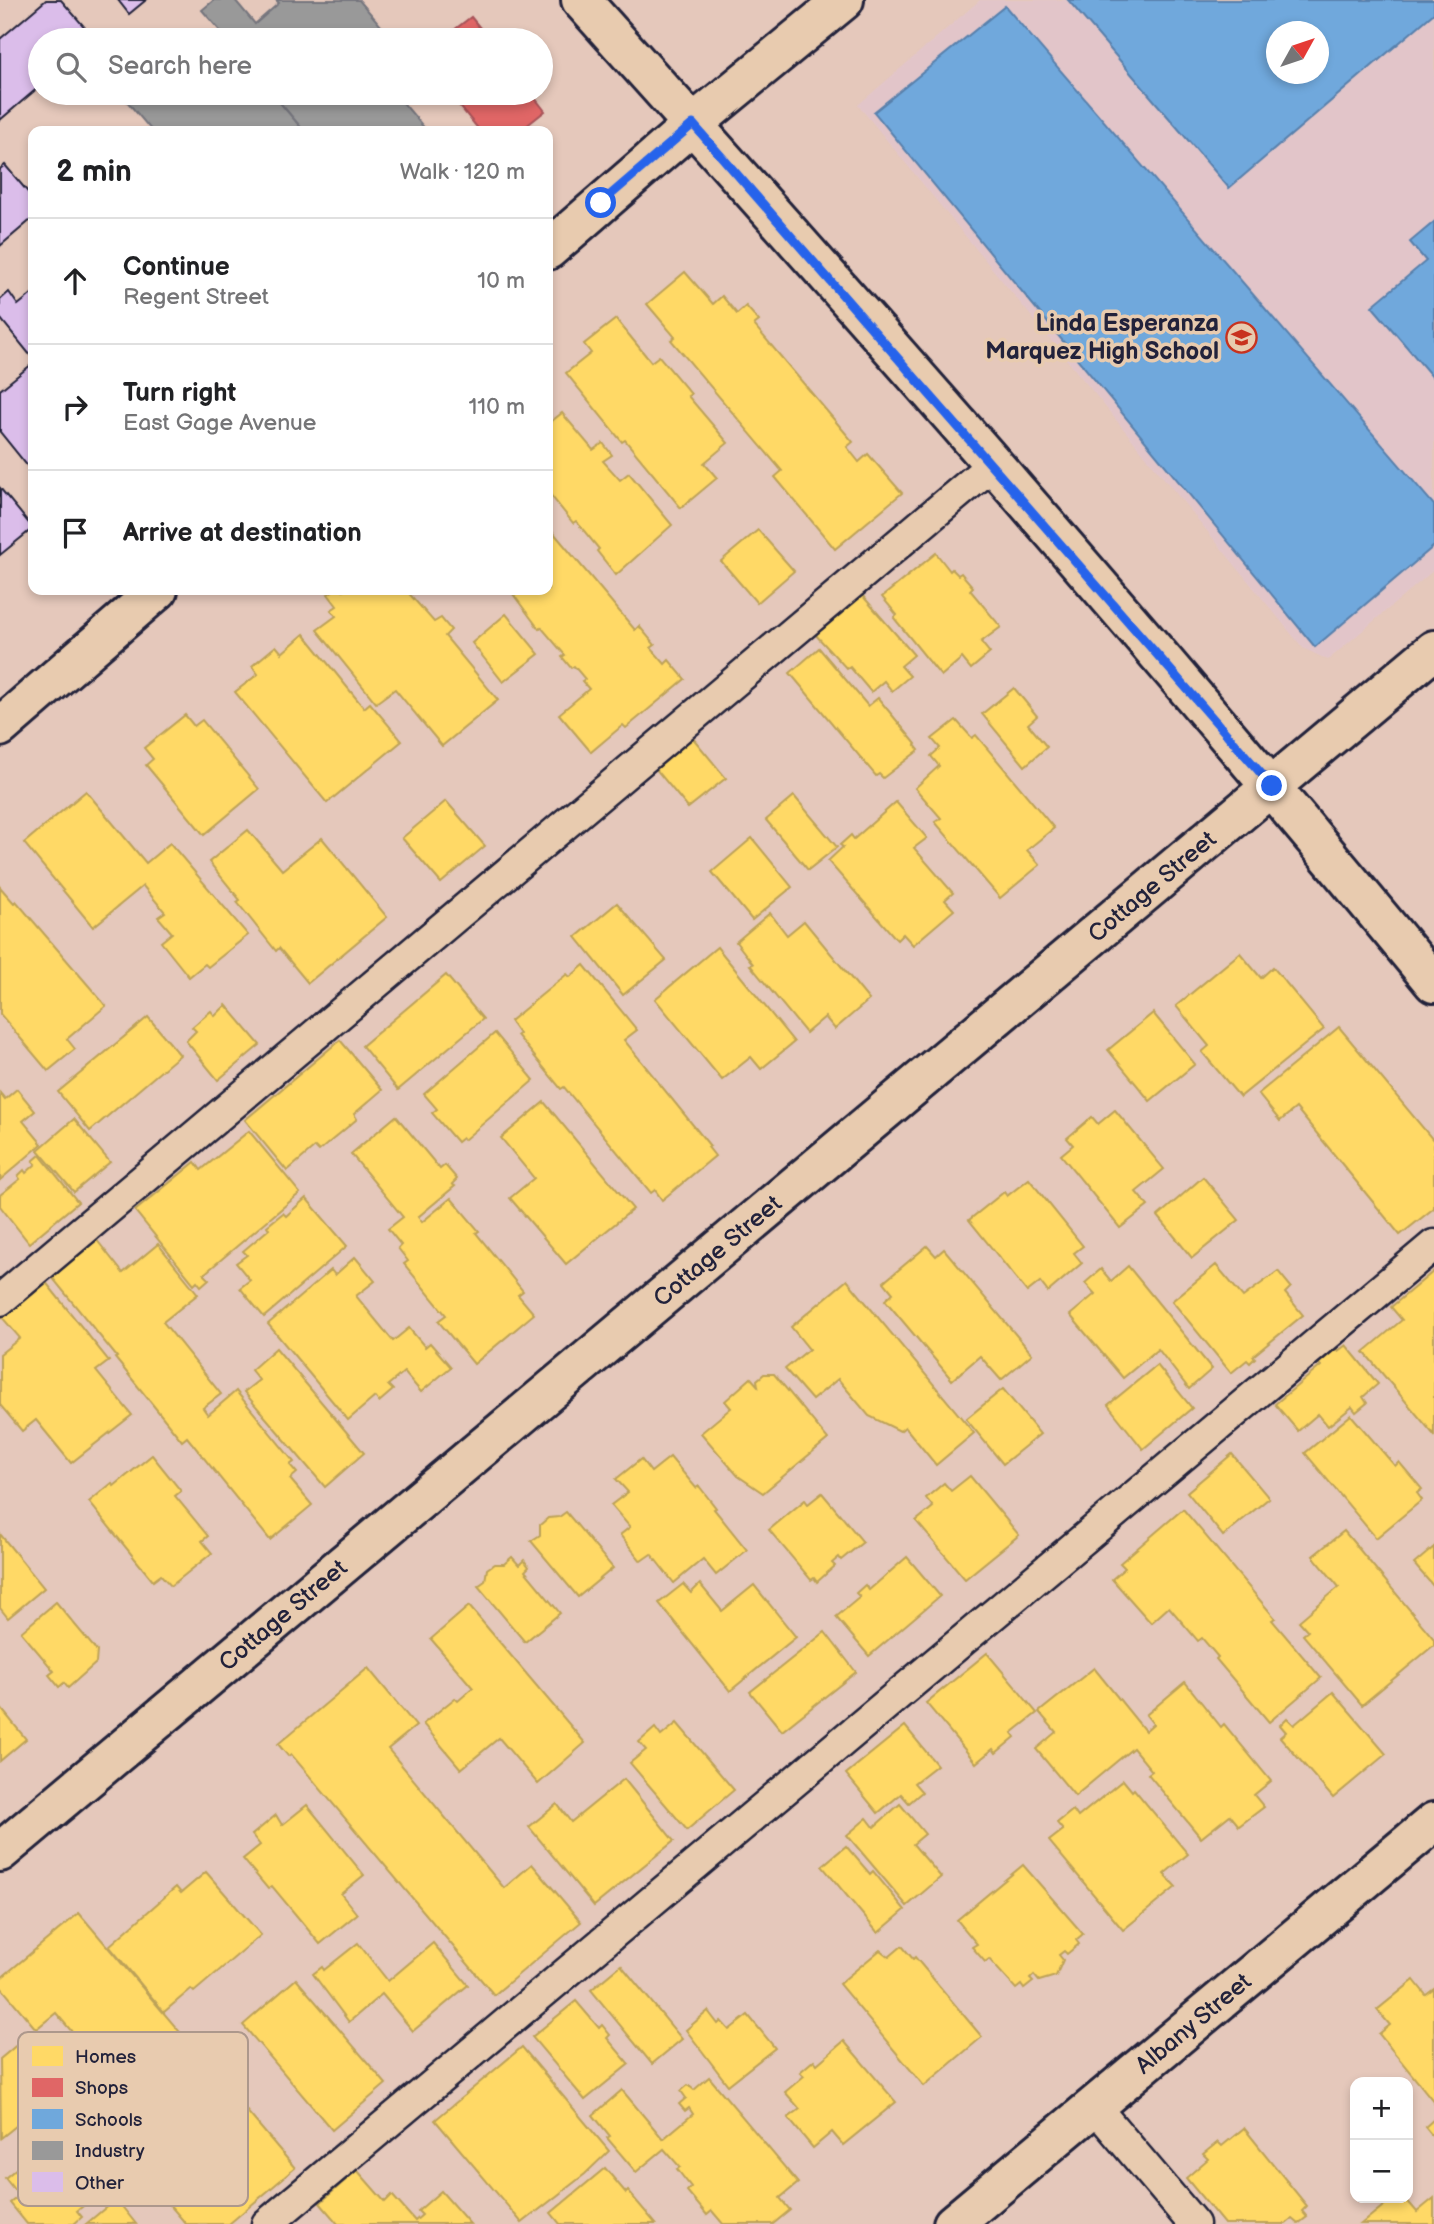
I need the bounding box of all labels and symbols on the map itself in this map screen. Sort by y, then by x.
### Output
north arrow [1266,21,1329,84]
route start [585,187,616,218]
place label: Linda Esperanza Marquez High School [985,309,1219,366]
school or university icon: Linda Esperanza Marquez High School [1225,320,1259,354]
route end [1256,770,1287,801]
street label: Cottage Street [1082,824,1222,948]
street label: Cottage Street [647,1188,788,1313]
street label: Cottage Street [213,1553,353,1677]
street label: Albany Street [1129,1966,1257,2080]
legend [18,2032,248,2206]
text: Homes [75,2046,136,2069]
text: Shops [75,2077,128,2100]
text: Schools [75,2109,142,2132]
text: Industry [75,2140,145,2163]
text: Other [75,2172,125,2195]

